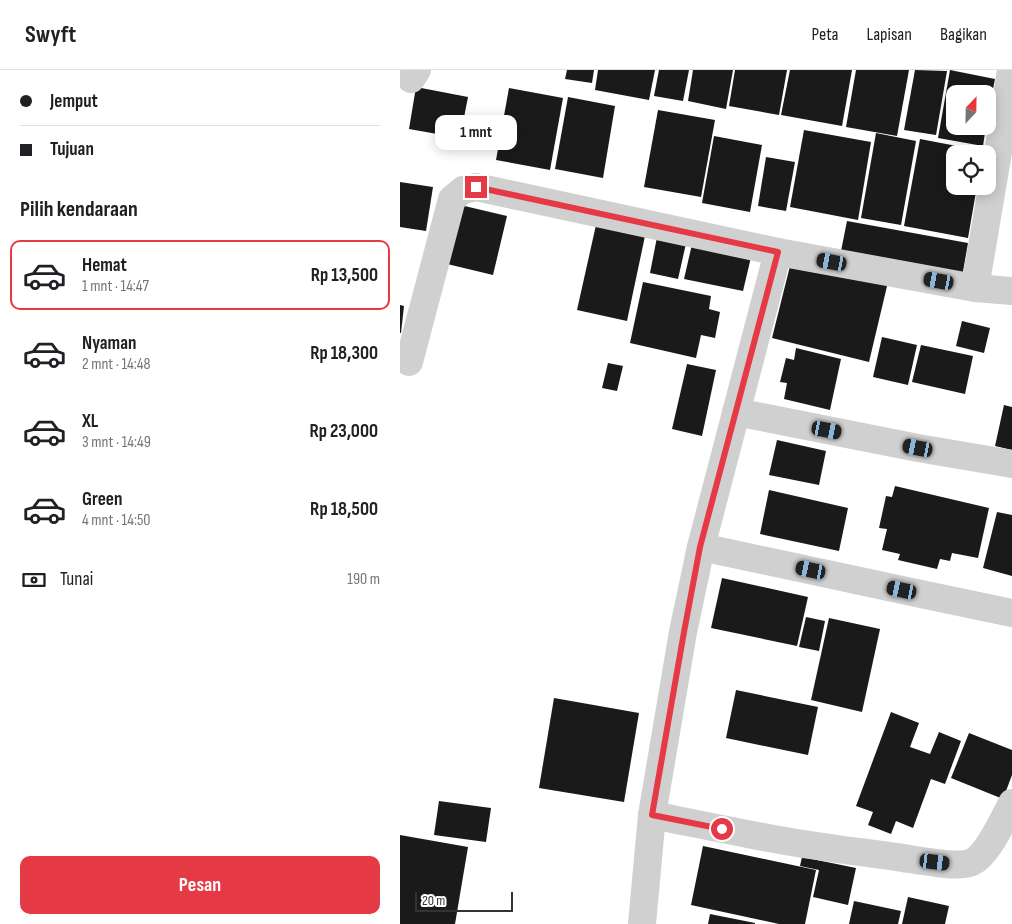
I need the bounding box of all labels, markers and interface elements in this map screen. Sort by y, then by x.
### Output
text: Swyft [25,20,76,49]
text: Peta [811,24,839,45]
text: Lapisan [867,24,912,45]
text: Bagikan [940,24,987,45]
north arrow [946,85,996,135]
map controls [946,85,996,195]
text: Jemput [50,90,98,113]
callout: 1 mnt [435,114,517,150]
text: 1 mnt [460,123,492,142]
text: Tujuan [50,138,94,161]
button: locate [946,145,996,195]
route end [465,176,487,198]
text: Pilih kendaraan [20,196,138,223]
car [815,252,848,272]
icon: car [22,253,67,298]
text: Hemat [82,254,127,277]
text: Rp 13,500 [311,264,378,287]
car [922,271,955,291]
text: 1 mnt · 14:47 [82,277,149,296]
icon: car [22,331,67,376]
text: Nyaman [82,332,136,355]
text: Rp 18,300 [310,342,378,365]
text: 2 mnt · 14:48 [82,355,151,374]
icon: car [22,409,67,454]
text: XL [82,410,98,433]
text: Rp 23,000 [309,420,378,443]
car [810,420,843,440]
text: 3 mnt · 14:49 [82,433,151,452]
car [901,438,934,458]
icon: car [22,487,67,532]
text: Green [82,488,122,511]
text: Rp 18,500 [310,498,378,521]
text: 4 mnt · 14:50 [82,511,150,530]
car [794,560,827,580]
icon: cash [20,566,48,594]
text: Tunai [60,568,93,591]
text: 190 m [347,570,380,589]
car [885,580,918,600]
route start [711,818,733,840]
car [919,853,950,871]
button: Pesan [20,856,380,914]
scale bar [415,889,512,912]
text: 20 m [422,892,445,909]

